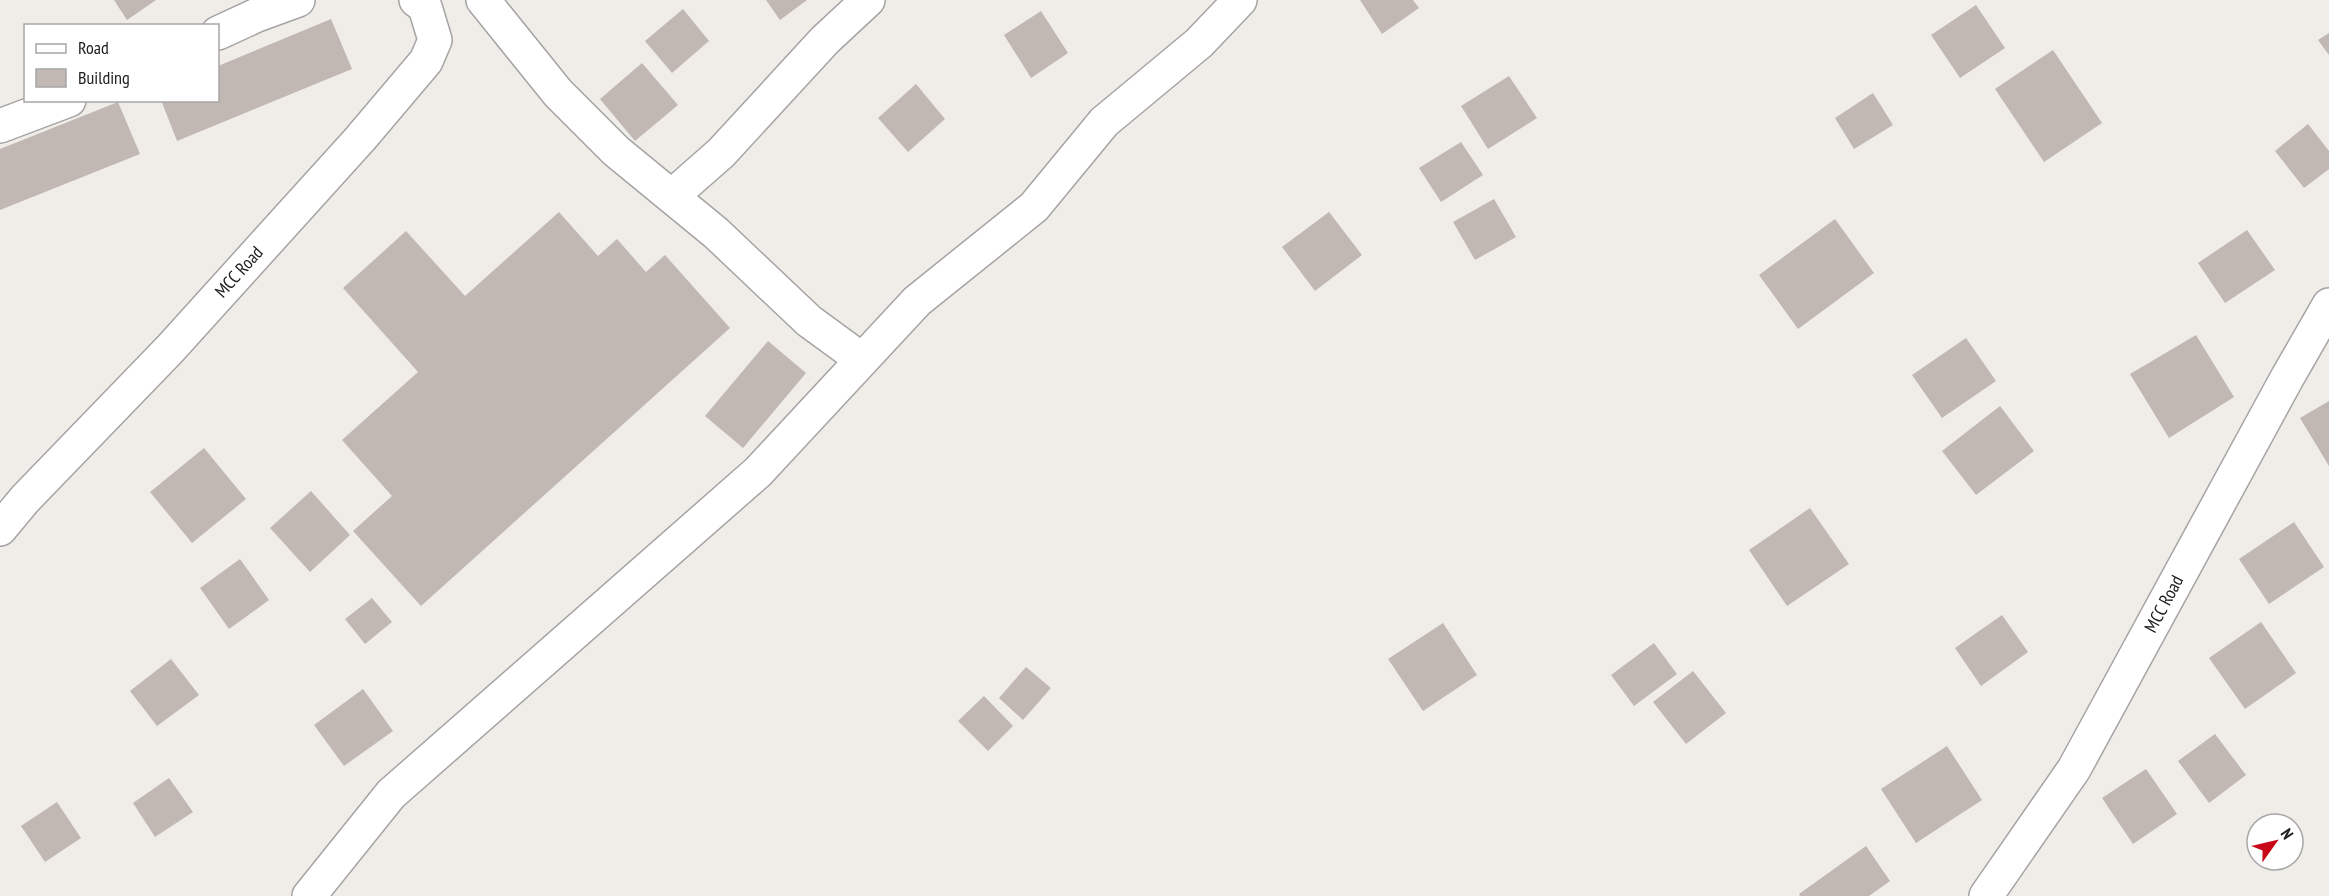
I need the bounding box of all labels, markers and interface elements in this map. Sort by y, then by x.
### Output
legend [24,24,219,102]
text: Road [78,36,109,59]
text: Building [78,66,130,89]
street label: MCC Road [210,241,268,302]
street label: MCC Road [2139,571,2188,636]
north arrow [2245,812,2305,872]
text: N [2277,824,2298,843]

